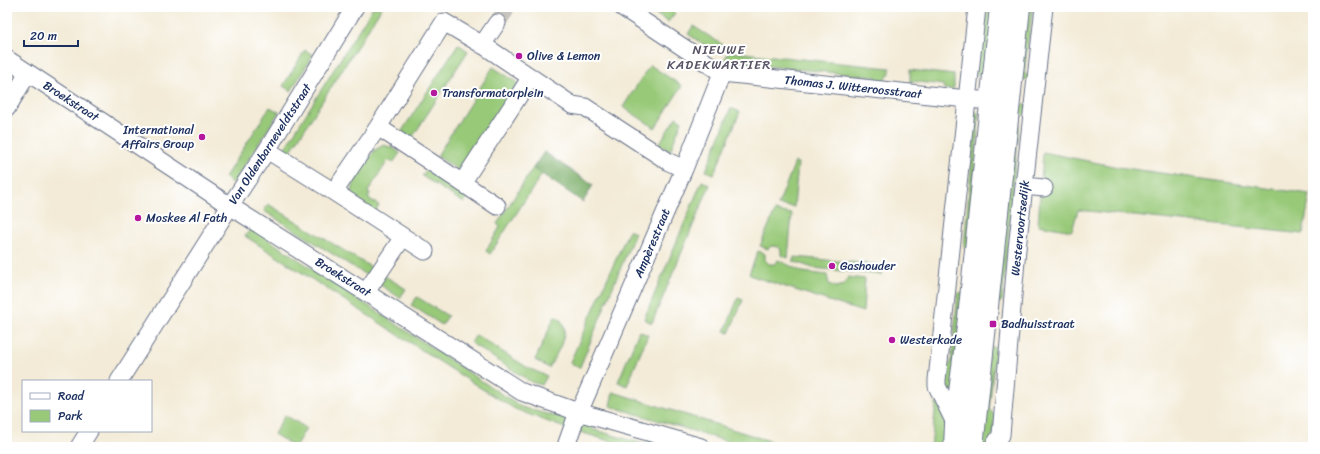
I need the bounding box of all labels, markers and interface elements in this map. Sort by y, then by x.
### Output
scale bar [24,22,78,48]
text: 20 m [30,25,57,47]
district label: NIEUWE KADEKWARTIER [667,38,771,76]
place label: Olive & Lemon [527,45,601,67]
marker: Olive & Lemon [514,51,524,61]
street label: Thomas J. Witteroosstraat [783,69,924,105]
street label: Broekstraat [39,75,104,128]
street label: Van Oldenbarneveldtstraat [222,78,318,209]
place label: Transformatorplein [442,82,544,104]
marker: Transformatorplein [429,88,439,98]
place label: International Affairs Group [120,119,195,155]
marker: International Affairs Group [197,132,207,142]
street label: Westervoortsedijk [1004,179,1036,277]
street label: Ampèrestraat [627,205,677,282]
place label: Moskee Al Fath [146,207,227,229]
marker: Moskee Al Fath [133,213,143,223]
street label: Broekstraat [310,251,377,304]
place label: Gashouder [840,255,896,277]
marker: Gashouder [827,261,837,271]
place label: Badhuisstraat [1001,313,1075,335]
marker: Badhuisstraat [988,319,998,329]
place label: Westerkade [900,329,962,351]
marker: Westerkade [887,335,897,345]
legend [22,380,152,432]
text: Road [58,385,85,407]
text: Park [58,405,83,427]

